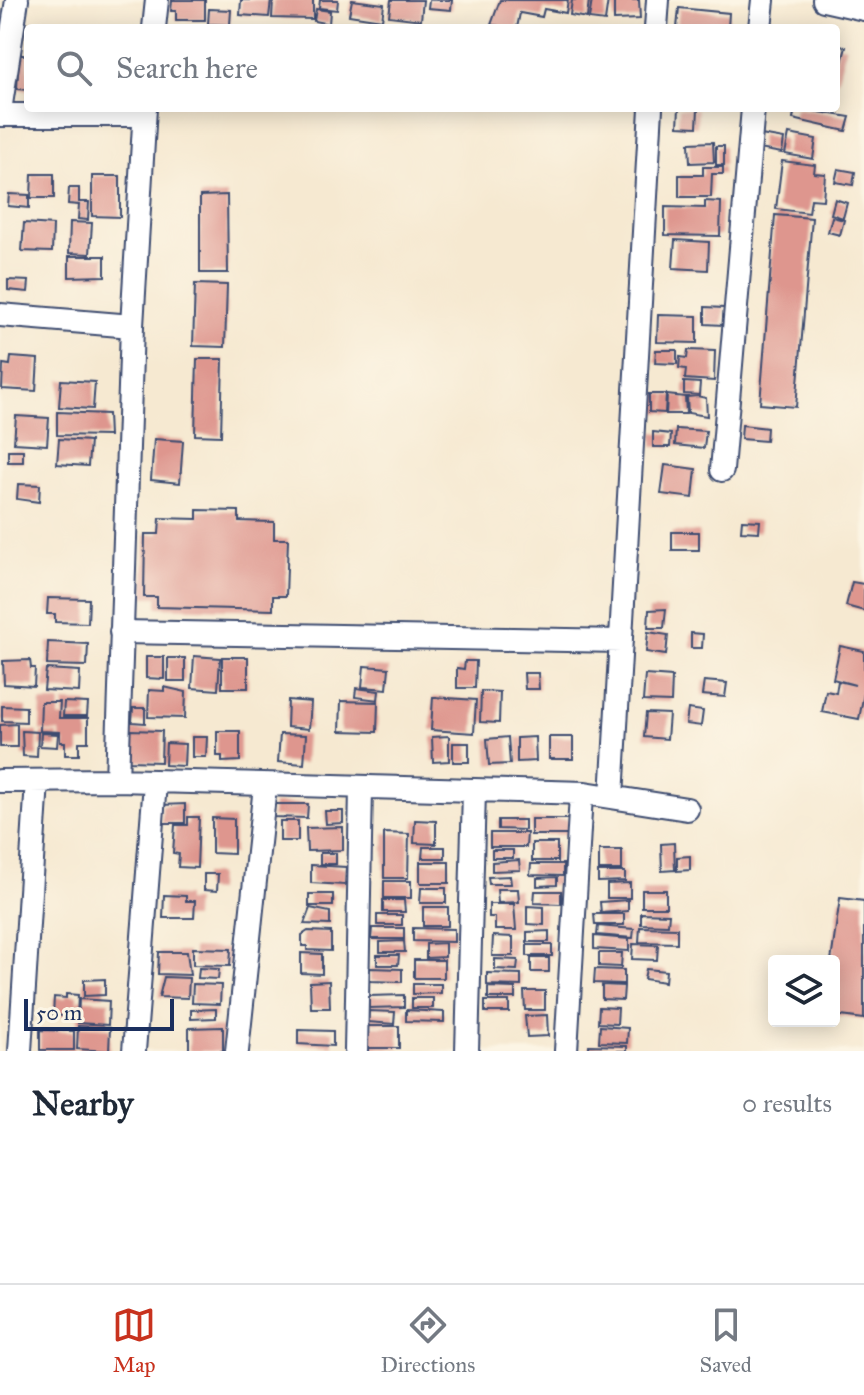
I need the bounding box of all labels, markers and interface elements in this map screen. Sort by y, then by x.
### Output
search box [24,24,840,112]
icon: search [52,46,96,90]
text: Search here [116,50,258,86]
map controls [768,955,840,1027]
button: layers [768,955,840,1027]
scale bar [24,995,174,1031]
text: 50 m [36,999,82,1026]
text: Nearby [32,1083,134,1124]
text: 0 results [742,1087,832,1119]
tab: Map [112,1303,156,1378]
tab: Directions [380,1303,475,1378]
tab: Saved [700,1303,752,1378]

